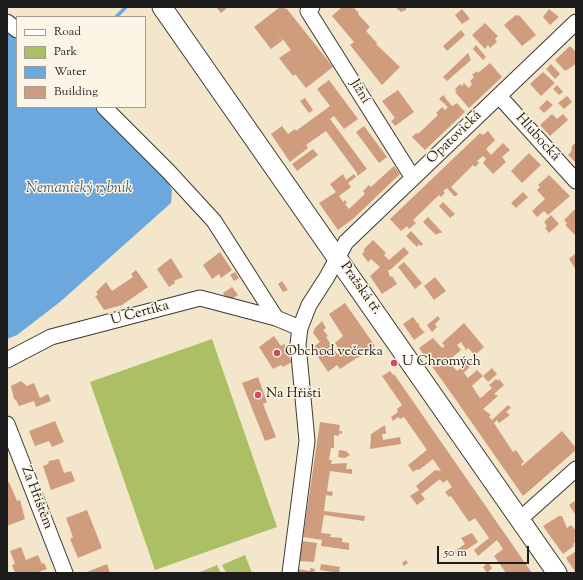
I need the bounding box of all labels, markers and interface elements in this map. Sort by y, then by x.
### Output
legend [16,16,146,108]
text: Road [54,23,81,41]
text: Park [54,43,77,61]
text: Water [54,63,86,81]
street label: Jižní [345,77,373,107]
text: Building [54,83,98,101]
street label: Opatovická [424,108,486,168]
street label: Hlubocká [511,111,563,165]
water label: Nemanický rybník [26,180,132,198]
street label: Pražská tř. [336,259,384,319]
street label: U Čertíka [109,298,171,330]
place label: Obchod večerka [285,345,383,361]
marker: Obchod večerka [272,348,282,358]
place label: U Chromých [402,355,481,371]
marker: U Chromých [389,358,399,368]
place label: Na Hřišti [266,387,321,403]
marker: Na Hřišti [253,390,263,400]
street label: Za Hřištěm [16,464,56,532]
scale bar [439,538,531,564]
text: 50 m [444,544,467,562]

